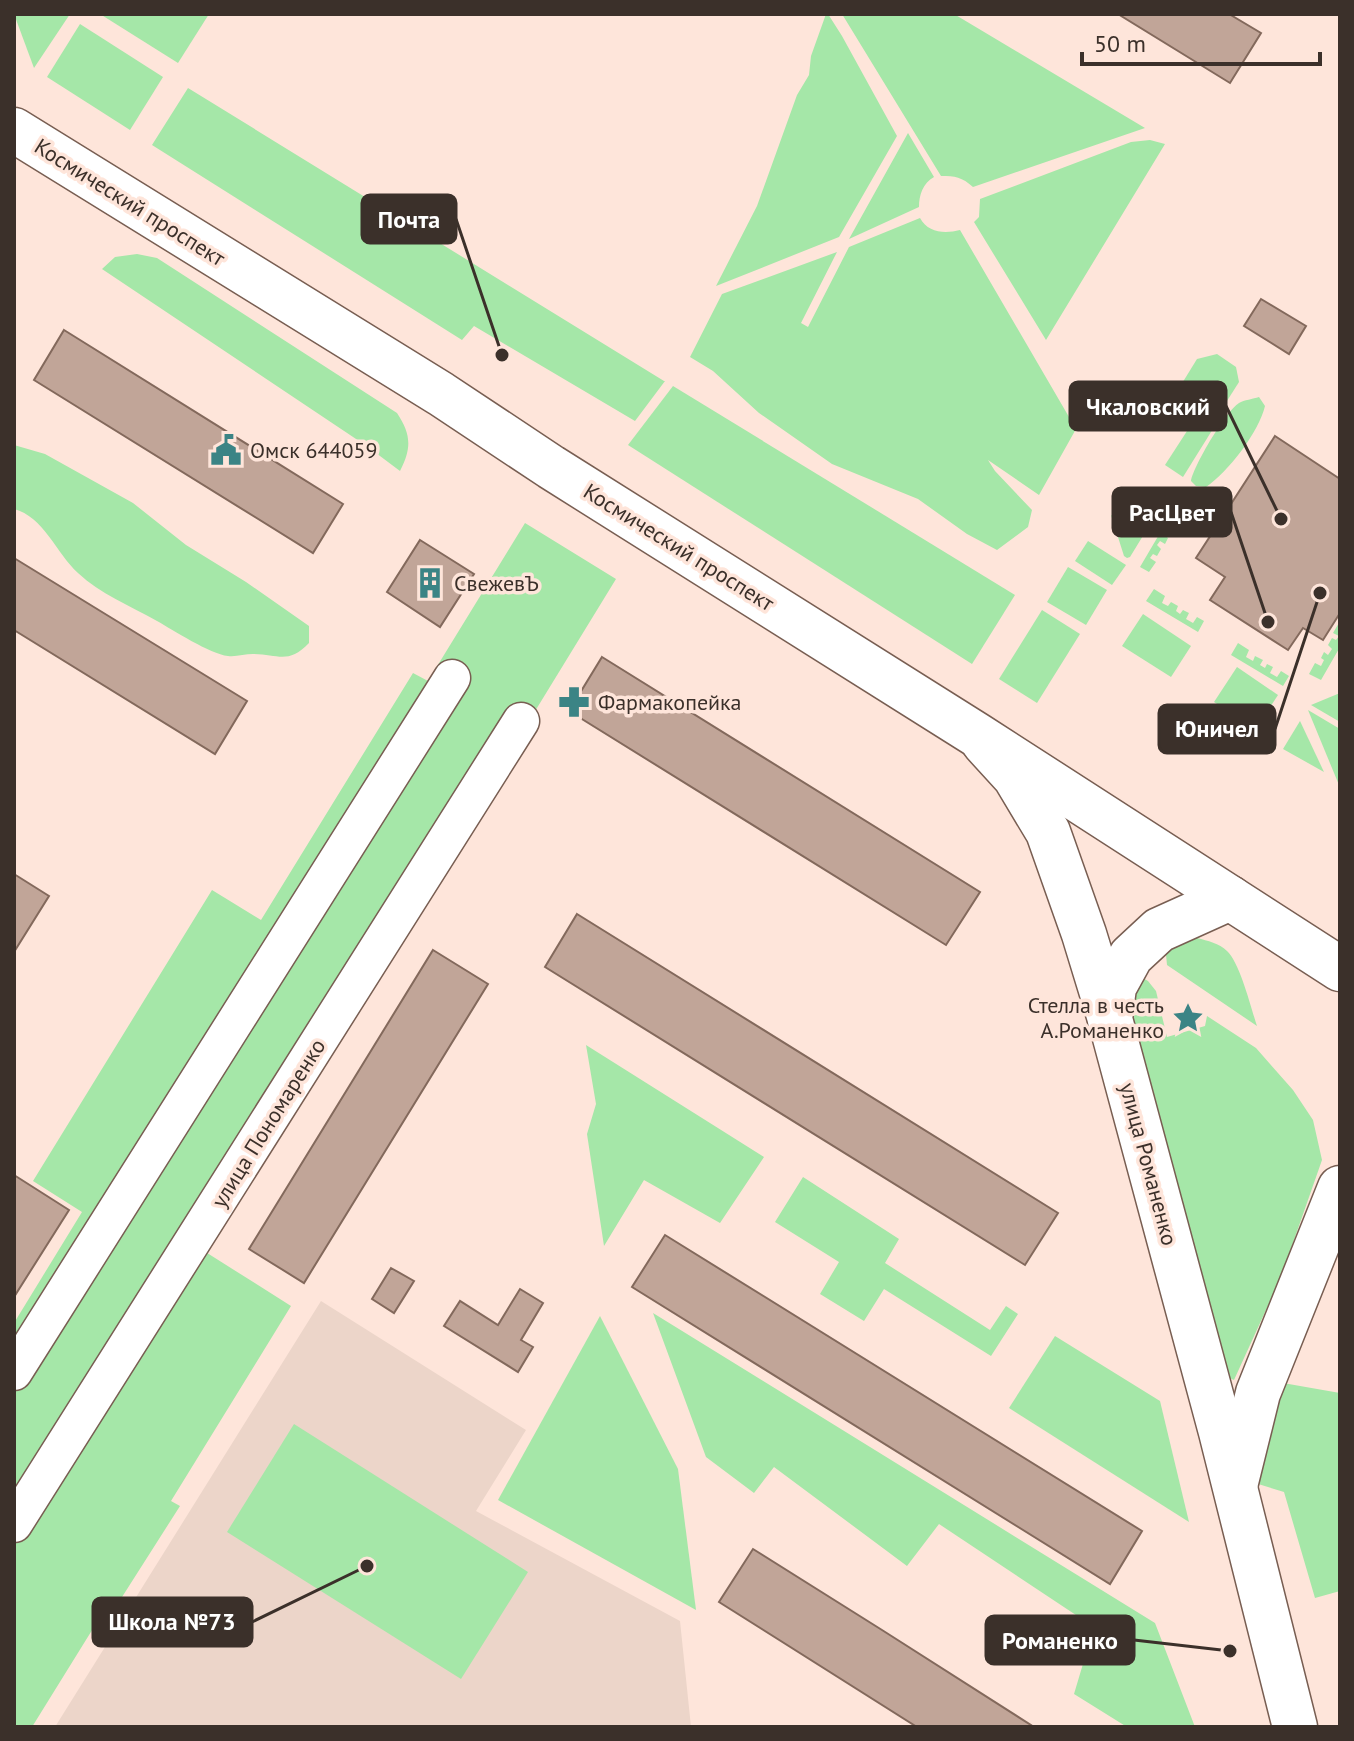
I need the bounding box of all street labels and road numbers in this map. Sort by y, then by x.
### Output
street label: Космический проспект [29,132,231,272]
street label: Космический проспект [578,477,780,617]
street label: улица Пономаренко [205,1033,331,1213]
street label: улица Романенко [1114,1080,1184,1248]

